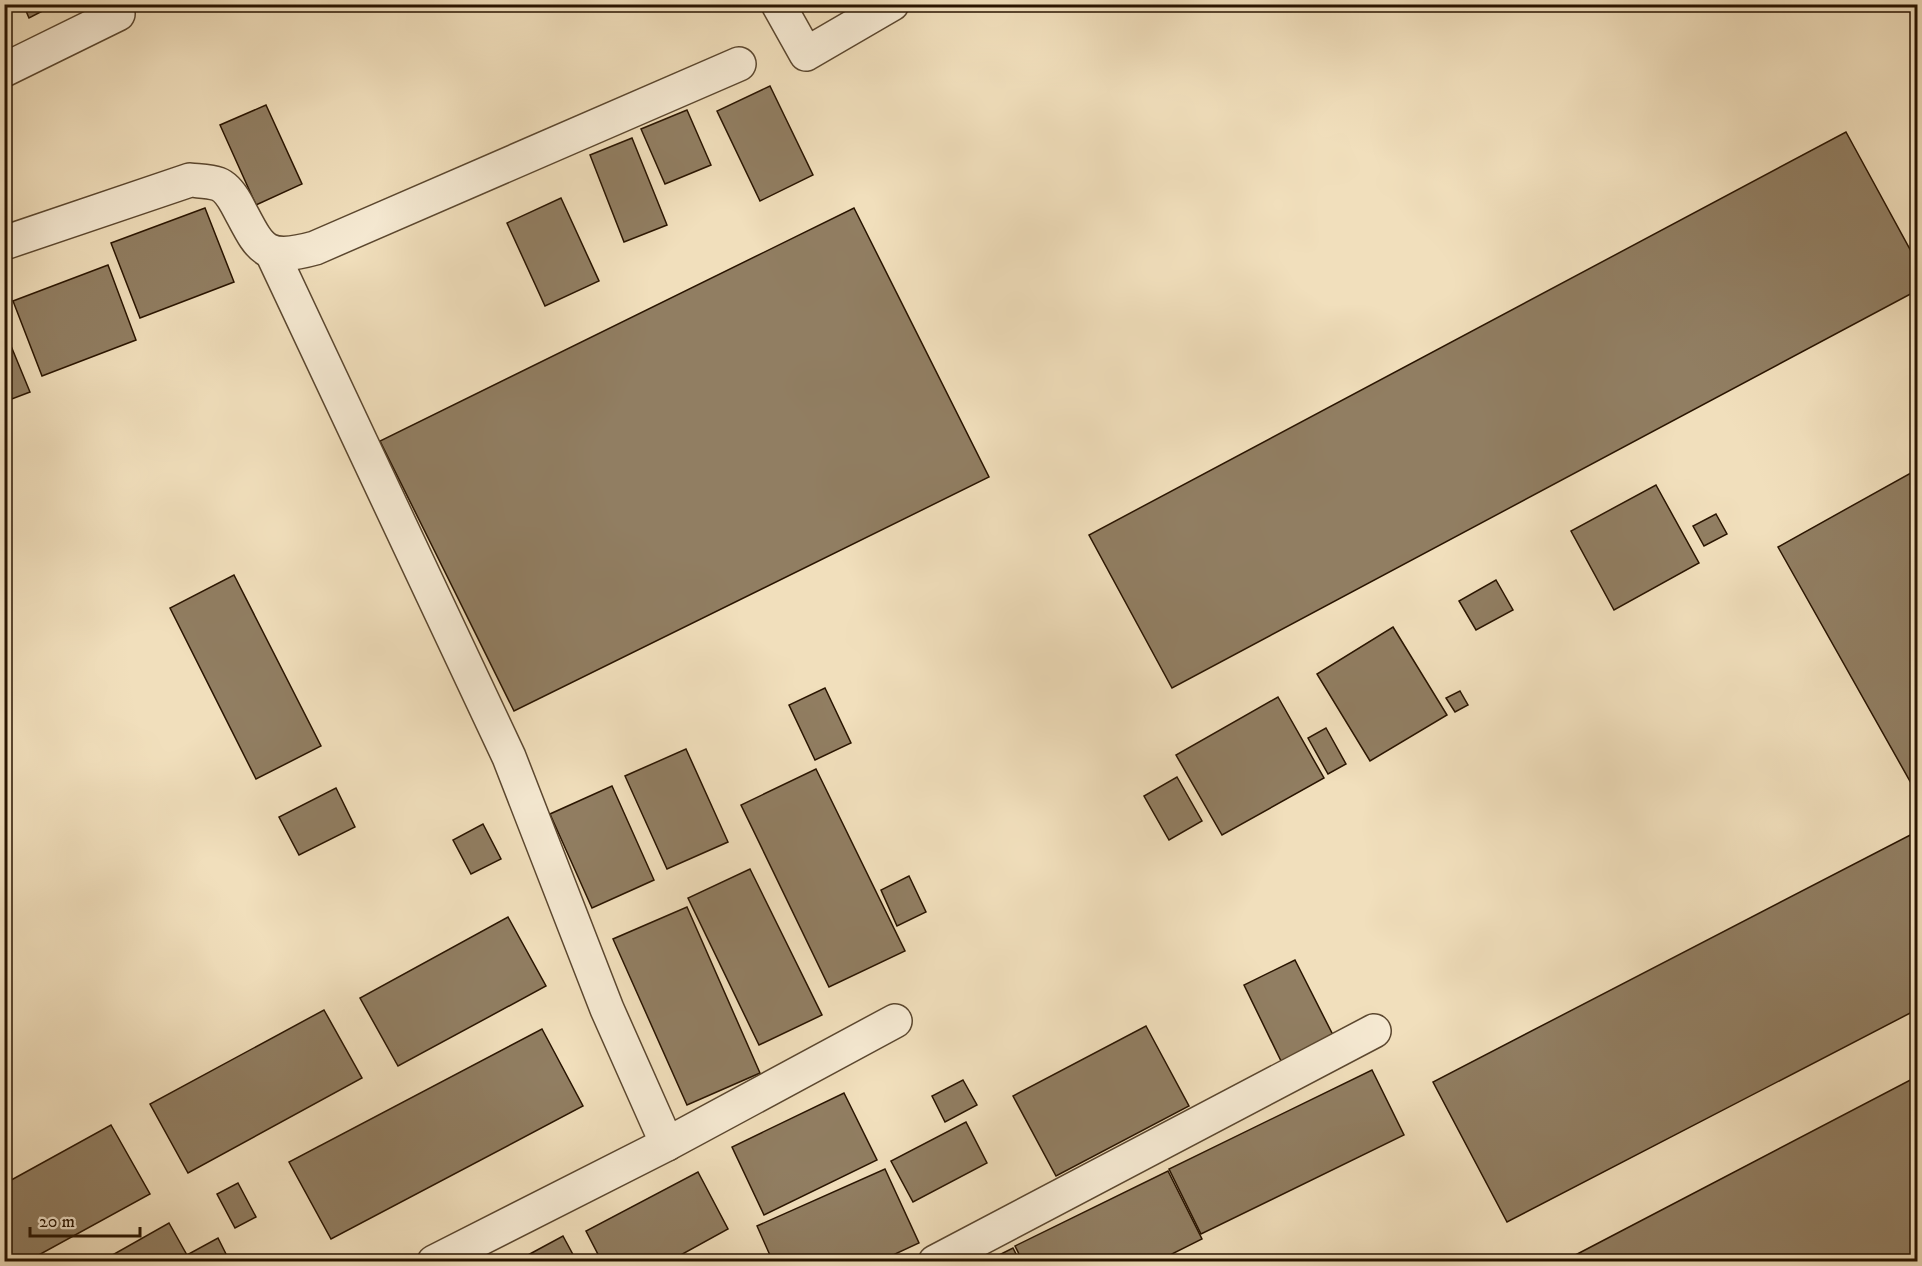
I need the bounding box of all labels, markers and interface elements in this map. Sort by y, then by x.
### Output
scale bar [30,1200,140,1238]
text: 20 m [39,1211,75,1233]

